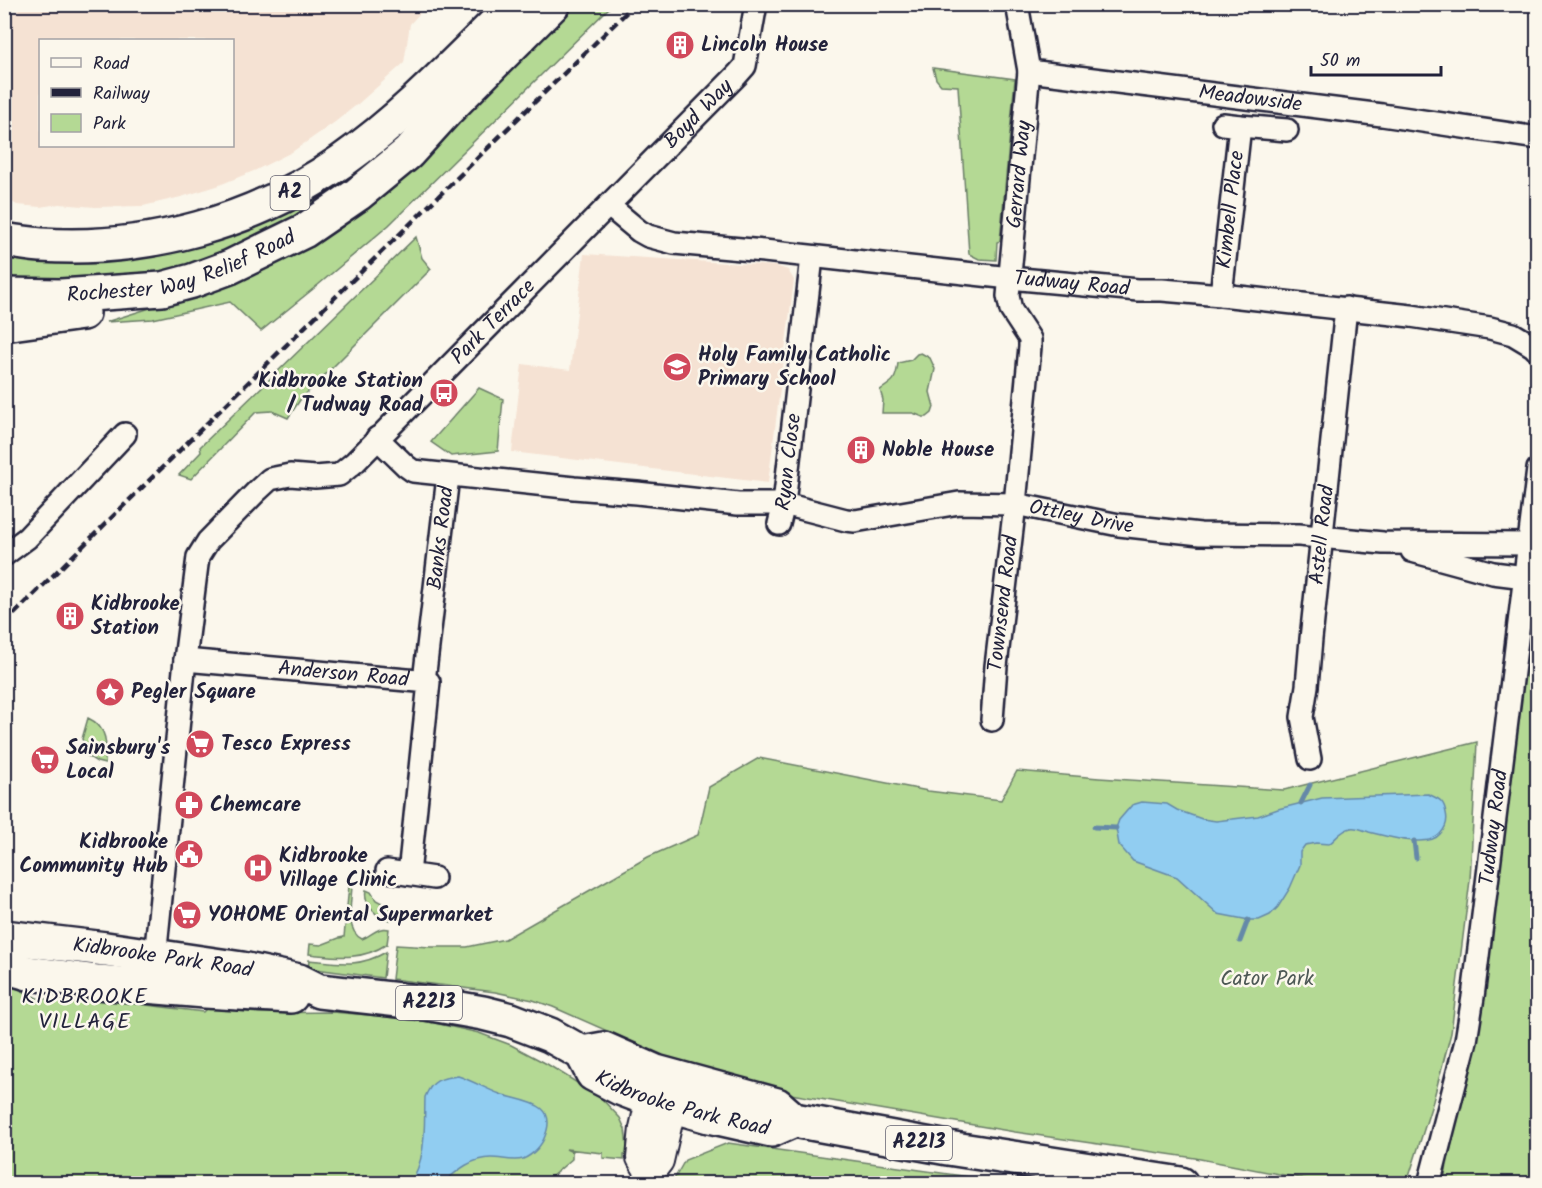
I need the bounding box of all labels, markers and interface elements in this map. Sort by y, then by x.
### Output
building icon: Lincoln House [664,29,696,61]
place label: Lincoln House [701,29,828,62]
legend [39,39,234,147]
scale bar [1311,39,1442,77]
text: 50 m [1320,47,1360,76]
text: Road [93,50,130,79]
street label: Boyd Way [656,71,741,157]
street label: Meadowside [1197,76,1304,121]
text: Railway [93,80,150,109]
text: Park [93,110,126,139]
street label: Gerrard Way [998,119,1041,230]
street label: Kimbell Place [1208,148,1254,270]
road number: A2 [270,176,310,210]
street label: Rochester Way Relief Road [66,221,302,312]
street label: Tudway Road [1012,262,1132,306]
street label: Park Terrace [443,271,544,373]
place label: Holy Family Catholic Primary School [698,339,891,396]
school or university icon: Holy Family Catholic Primary School [661,351,693,383]
place label: Kidbrooke Station / Tudway Road [258,365,424,422]
bus stop icon: Kidbrooke Station / Tudway Road [428,377,460,409]
street label: Ryan Close [766,411,811,514]
building icon: Noble House [845,434,877,466]
place label: Noble House [882,434,994,467]
street label: Astell Road [1300,483,1344,586]
street label: Banks Road [418,484,463,591]
street label: Ottley Drive [1026,491,1136,543]
street label: Townsend Road [979,533,1028,673]
place label: Kidbrooke Station [91,588,180,645]
building icon: Kidbrooke Station [54,600,86,632]
street label: Anderson Road [277,652,411,697]
place icon: Pegler Square [94,676,126,708]
place label: Pegler Square [131,676,256,709]
supermarket icon: Tesco Express [184,728,216,760]
place label: Tesco Express [221,728,351,761]
place label: Sainsbury's Local [66,732,170,789]
supermarket icon: Sainsbury's Local [29,744,61,776]
street label: Tudway Road [1470,767,1517,887]
pharmacy icon: Chemcare [173,789,205,821]
place label: Chemcare [210,789,301,822]
place label: Kidbrooke Community Hub [20,826,168,883]
public building icon: Kidbrooke Community Hub [173,838,205,870]
place label: Kidbrooke Village Clinic [279,840,397,897]
hospital icon: Kidbrooke Village Clinic [242,852,274,884]
supermarket icon: YOHOME Oriental Supermarket [171,899,203,931]
place label: YOHOME Oriental Supermarket [208,899,494,932]
street label: Kidbrooke Park Road [71,929,256,987]
park label: Cator Park [1220,963,1314,996]
district label: KIDBROOKE VILLAGE [21,980,149,1040]
road number: A2213 [396,986,462,1020]
street label: Kidbrooke Park Road [589,1061,773,1146]
road number: A2213 [886,1126,952,1160]

